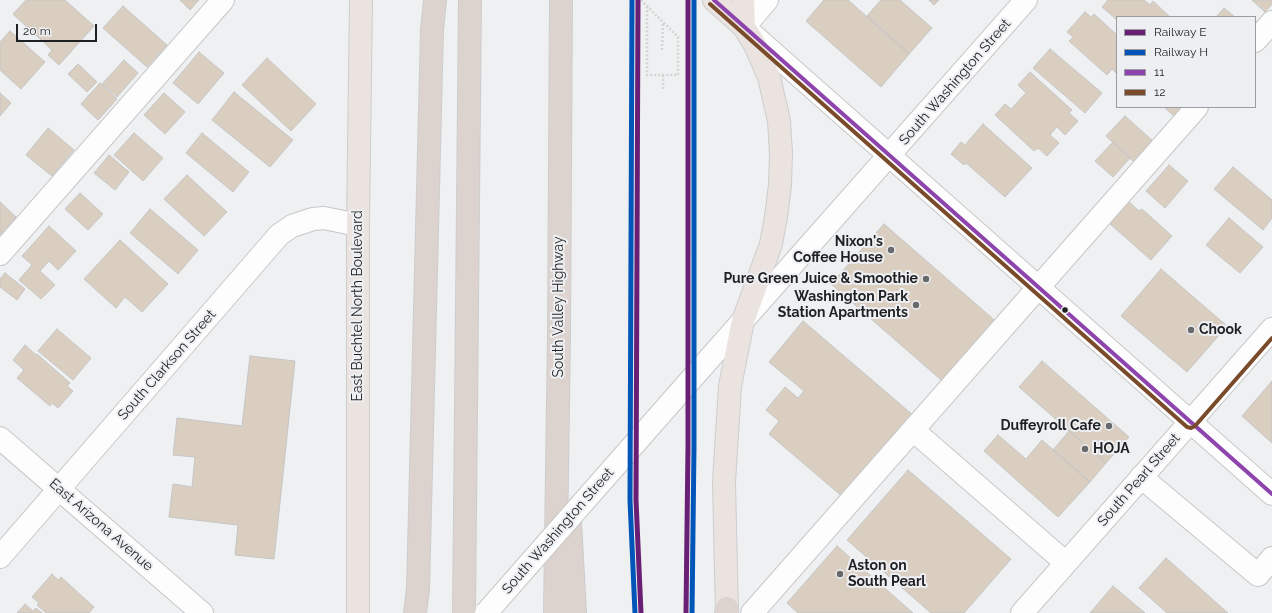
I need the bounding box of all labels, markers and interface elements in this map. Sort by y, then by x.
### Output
scale bar [18,16,99,42]
street label: South Washington Street [896,16,1014,148]
legend [1116,16,1256,108]
text: 20 m [23,24,51,38]
text: Railway E [1154,25,1206,39]
text: Railway H [1154,45,1208,59]
text: 11 [1154,65,1164,79]
text: 12 [1154,85,1165,99]
street label: East Buchtel North Boulevard [350,210,366,402]
place label: Nixon's Coffee House [793,234,883,266]
street label: South Valley Highway [551,237,567,377]
marker: Nixon's Coffee House [886,245,896,255]
place label: Pure Green Juice & Smoothie [723,271,918,287]
marker: Pure Green Juice & Smoothie [921,274,931,284]
place label: Washington Park Station Apartments [778,289,908,322]
marker: Washington Park Station Apartments [911,300,921,310]
unlabelled marker [1060,305,1070,315]
street label: South Clarkson Street [115,306,219,424]
place label: Chook [1199,322,1242,338]
marker: Chook [1186,325,1196,335]
place label: Duffeyroll Cafe [1000,418,1101,434]
marker: Duffeyroll Cafe [1104,421,1114,431]
street label: South Pearl Street [1094,430,1184,530]
place label: HOJA [1093,441,1130,457]
marker: HOJA [1080,444,1090,454]
street label: South Washington Street [499,465,617,597]
street label: East Arizona Avenue [46,475,156,575]
place label: Aston on South Pearl [848,558,926,590]
marker: Aston on South Pearl [835,569,845,579]

